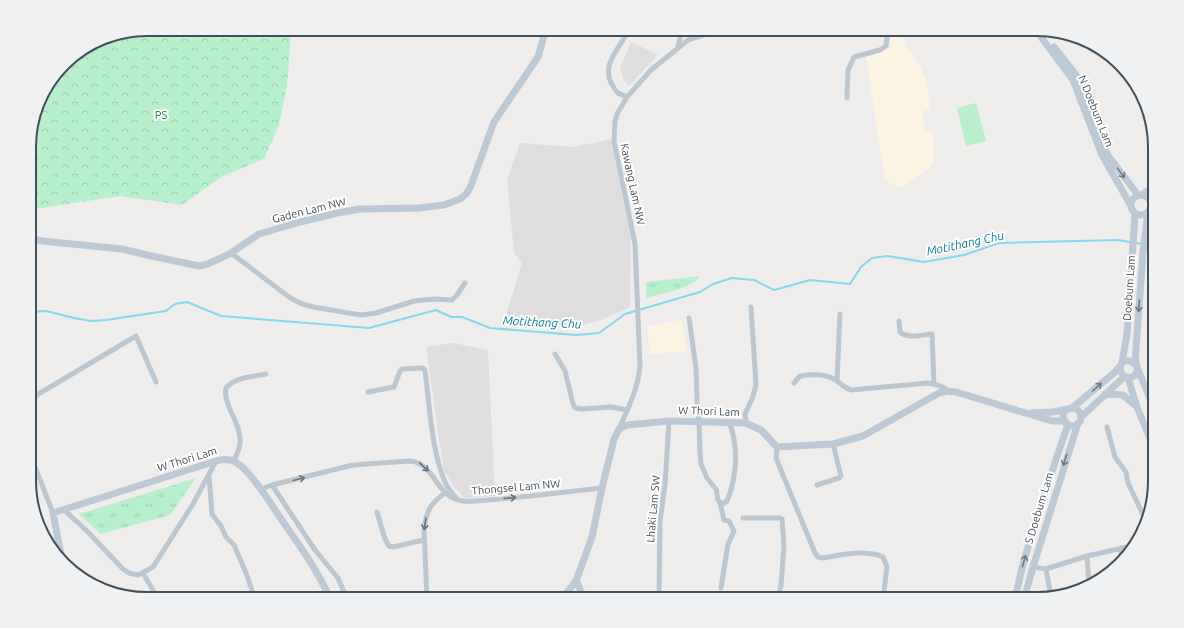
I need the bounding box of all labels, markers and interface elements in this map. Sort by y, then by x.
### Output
street label: N Doebum Lam [1076,73,1116,149]
park label: PS [155,109,167,121]
street label: Kawang Lam NW [619,142,647,226]
one-way arrow [1117,167,1125,178]
street label: Gaden Lam NW [271,195,347,225]
water label: Motithang Chu [925,228,1005,258]
street label: Doebum Lam [1121,255,1137,321]
one-way arrow [1136,299,1143,312]
water label: Motithang Chu [502,313,582,331]
one-way arrow [1092,383,1102,392]
street label: W Thori Lam [678,404,740,418]
street label: W Thori Lam [156,444,218,474]
one-way arrow [1061,454,1068,467]
one-way arrow [419,462,429,472]
street label: S Doebum Lam [1022,471,1056,545]
one-way arrow [292,474,305,482]
street label: Lhaki Lam SW [644,475,662,543]
street label: Thongsel Lam NW [471,477,561,497]
one-way arrow [503,495,516,502]
one-way arrow [421,518,429,531]
one-way arrow [1021,555,1028,568]

